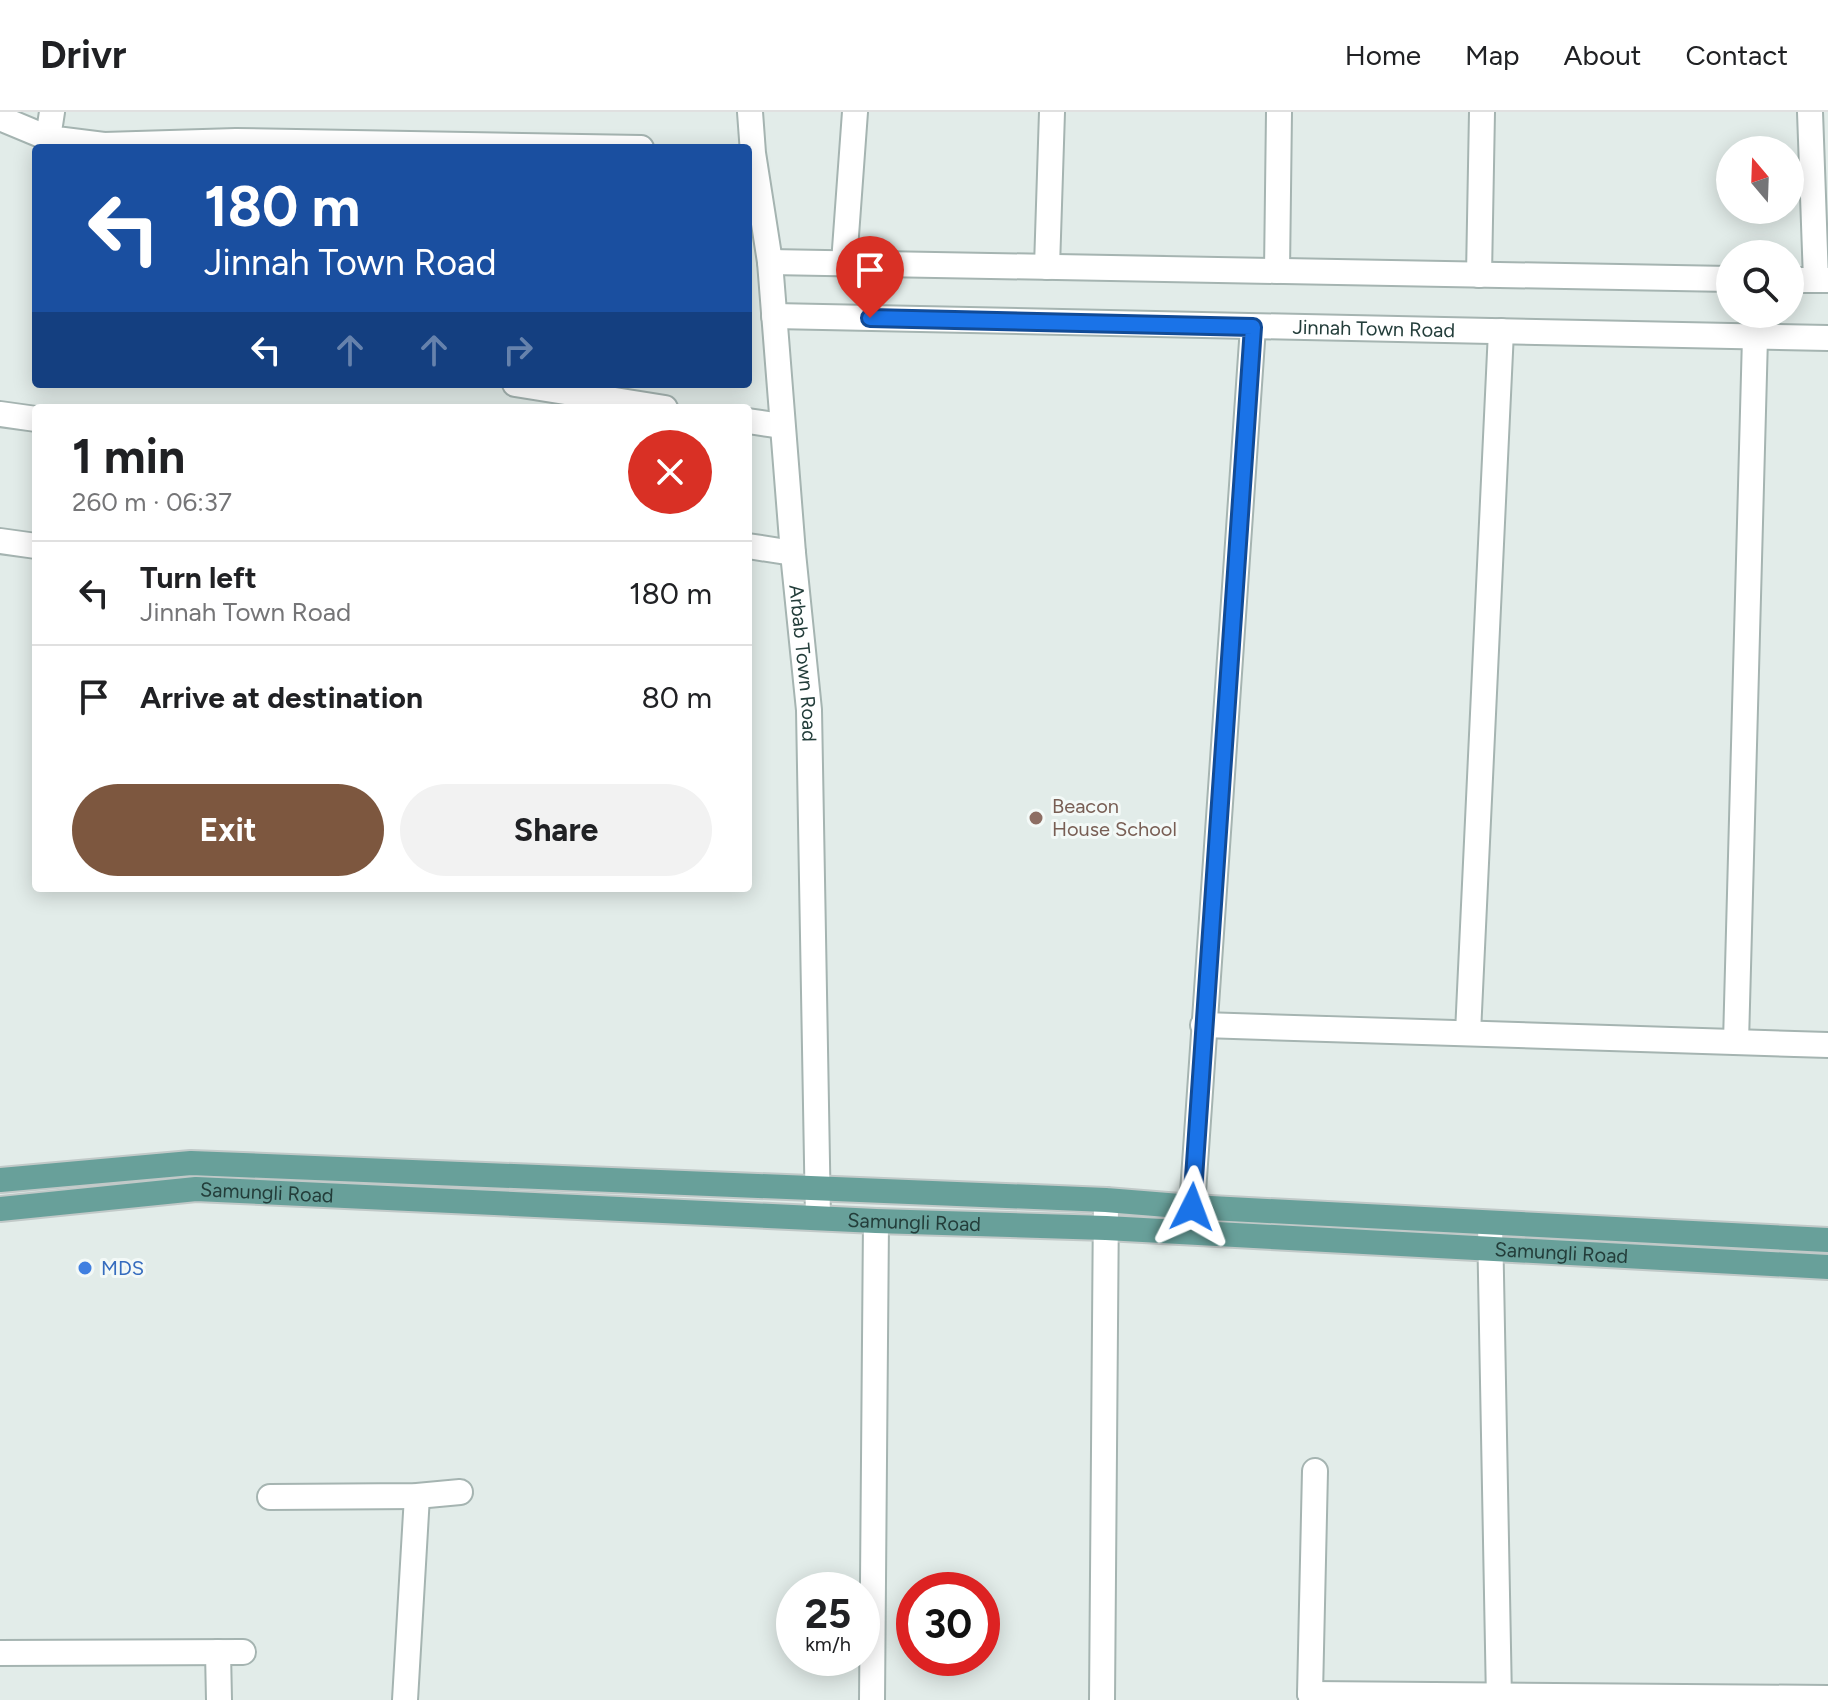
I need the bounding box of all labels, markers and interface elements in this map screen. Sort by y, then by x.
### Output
text: Drivr [40,32,127,78]
text: Home [1345,38,1421,72]
text: Map [1465,38,1520,72]
text: About [1564,38,1641,72]
text: Contact [1685,38,1788,72]
north arrow [1716,136,1804,224]
map controls [1716,136,1804,328]
text: 180 m [204,173,360,240]
icon: left [72,176,176,280]
pin [836,236,904,318]
button: search [1716,240,1804,328]
text: Jinnah Town Road [204,241,497,284]
icon: arrive [848,248,892,292]
street label: Jinnah Town Road [1292,315,1455,342]
icon: left [244,328,288,372]
icon: ahead [328,328,372,372]
icon: ahead [412,328,456,372]
icon: right [496,328,540,372]
text: 1 min [72,427,185,485]
button: close [628,430,712,514]
text: 260 m · 06:37 [72,486,232,518]
text: Turn left [140,559,257,596]
icon: left [72,571,116,615]
text: 180 m [629,575,712,612]
street label: Arbab Town Road [784,583,822,742]
text: Jinnah Town Road [140,596,351,628]
icon: arrive [72,675,116,719]
text: Arrive at destination [140,679,423,716]
text: 80 m [641,679,712,716]
button: Exit [72,784,384,876]
button: Share [400,784,712,876]
place label: Beacon House School [1052,794,1177,841]
marker: Beacon House School [1027,809,1045,827]
position arrow [1150,1165,1234,1249]
street label: Samungli Road [200,1177,334,1207]
street label: Samungli Road [847,1208,981,1236]
street label: Samungli Road [1494,1237,1629,1268]
place label: MDS [101,1256,144,1280]
marker: MDS [76,1259,94,1277]
speed limit sign: 30 [896,1572,1000,1676]
text: 25 [805,1590,851,1638]
text: km/h [805,1632,851,1656]

